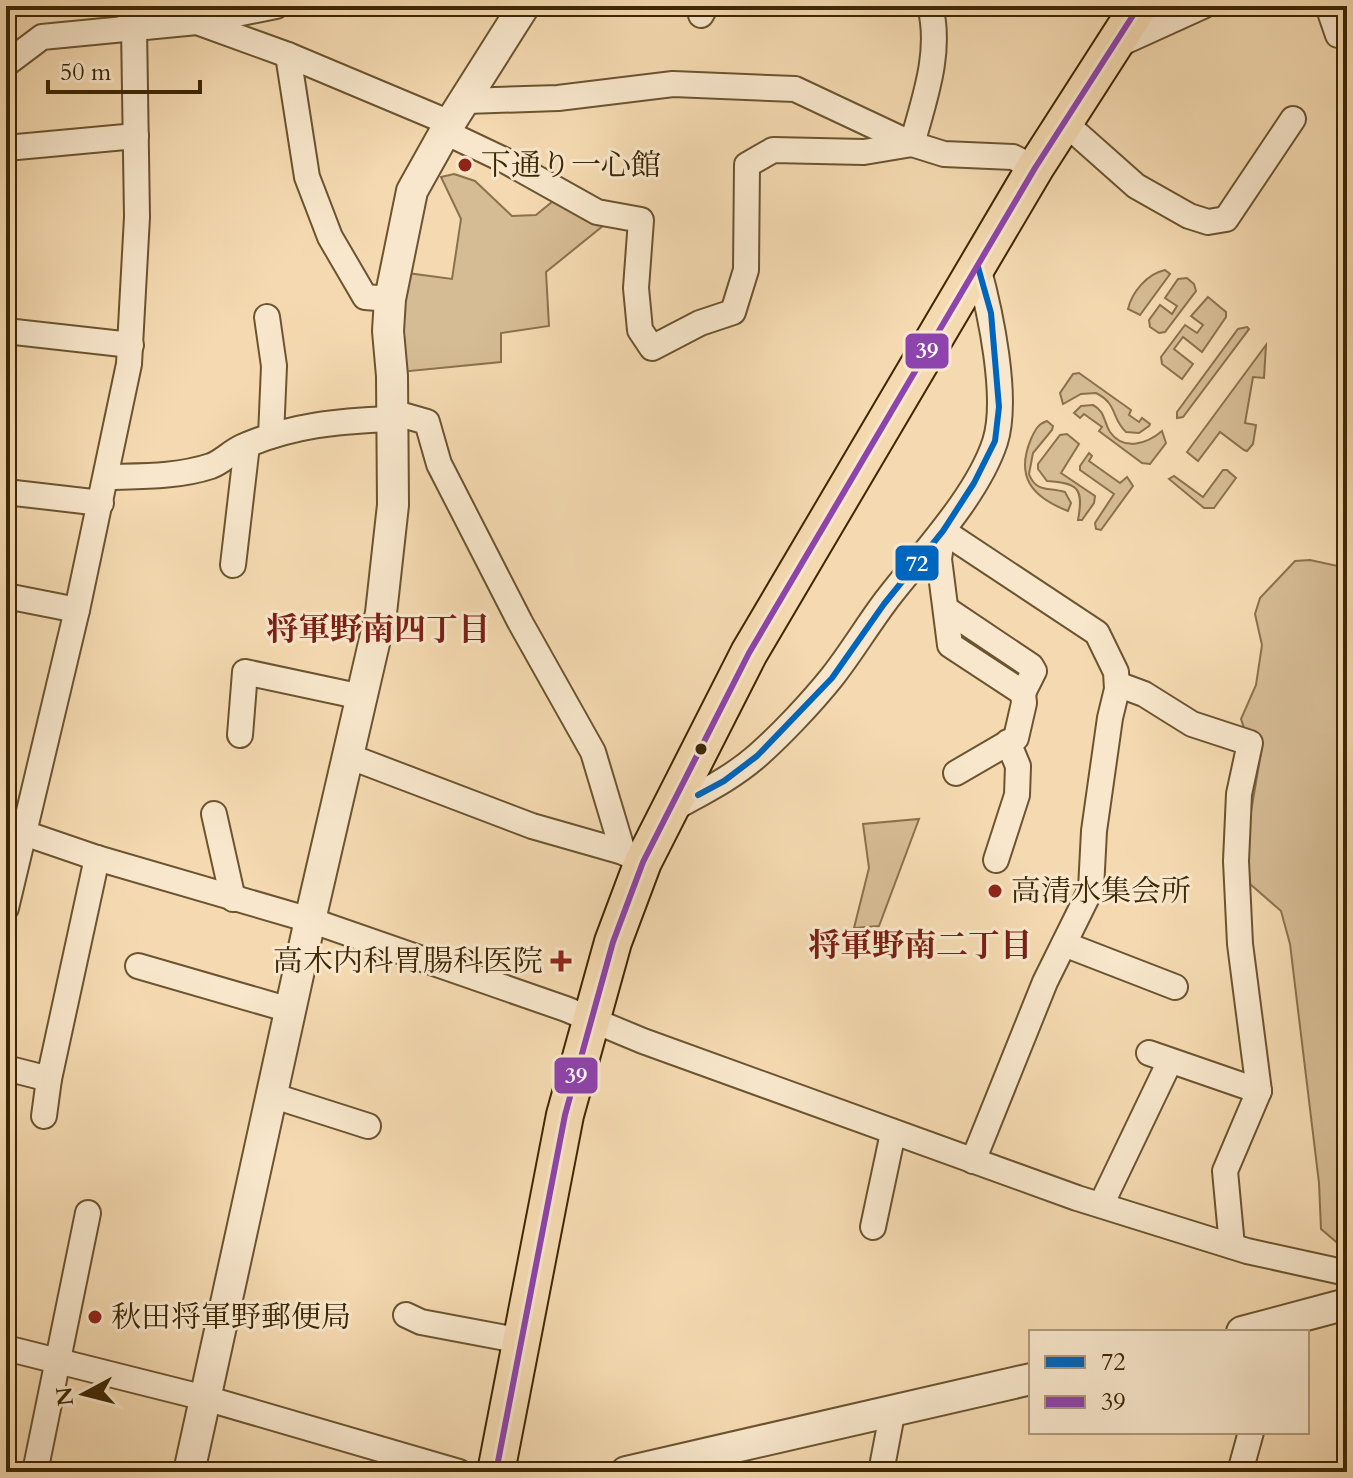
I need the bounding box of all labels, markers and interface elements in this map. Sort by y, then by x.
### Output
scale bar [48,44,200,94]
text: 50 m [60,56,112,89]
place label: 下通り一心館 [481,145,661,186]
marker: 下通り一心館 [456,156,474,174]
line badge: 39 [904,332,950,370]
text: 39 [916,336,938,366]
line badge: 72 [894,544,940,582]
text: 72 [906,549,928,579]
district label: 将軍野南四丁目 [266,608,490,652]
unlabelled marker [693,741,709,757]
place label: 高清水集会所 [1011,871,1191,912]
marker: 高清水集会所 [986,882,1004,900]
district label: 将軍野南二丁目 [808,924,1032,968]
place label: 高木内科胃腸科医院 [273,941,543,982]
marker: 高木内科胃腸科医院 [550,950,572,972]
line badge: 39 [553,1056,599,1095]
text: 39 [565,1061,587,1091]
place label: 秋田将軍野郵便局 [111,1297,351,1338]
marker: 秋田将軍野郵便局 [86,1308,104,1326]
legend [1029,1330,1309,1434]
text: 72 [1101,1346,1126,1379]
north arrow [44,1354,124,1434]
text: N [49,1385,81,1408]
text: 39 [1101,1386,1126,1419]

